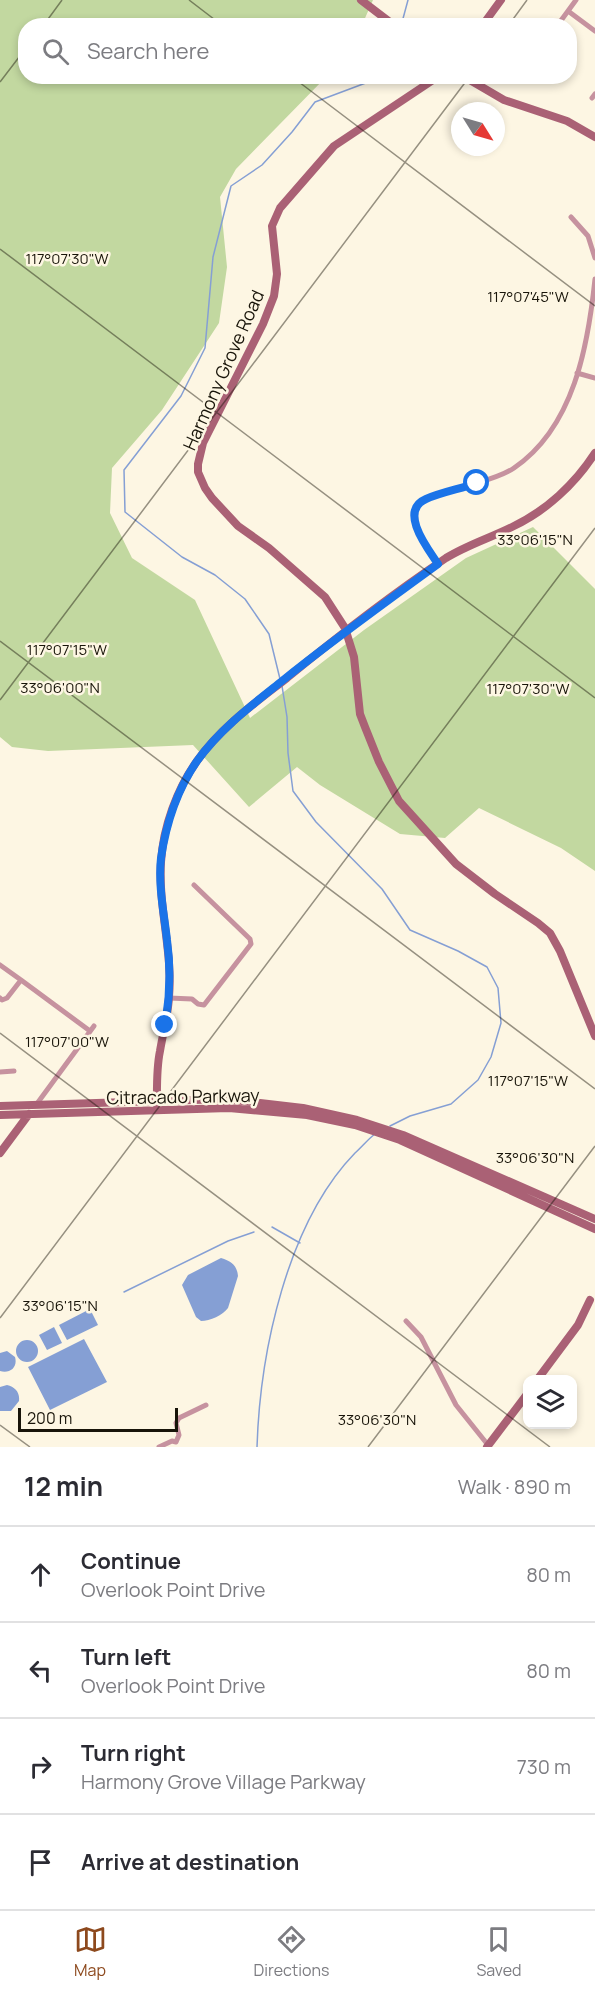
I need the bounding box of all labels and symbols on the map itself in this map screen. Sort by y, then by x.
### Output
north arrow [451,102,505,156]
text: 117°07'30"W [25,248,109,269]
street label: Harmony Grove Road [177,286,269,454]
text: 117°07'45"W [487,286,569,307]
route start [463,469,489,495]
text: 33°06'15"N [497,529,573,550]
text: 117°07'15"W [27,639,107,660]
text: 33°06'00"N [20,677,100,698]
text: 117°07'30"W [486,678,570,699]
route end [151,1011,177,1037]
text: 117°07'00"W [25,1031,109,1052]
text: 117°07'15"W [488,1070,568,1091]
street label: Citracado Parkway [106,1083,260,1109]
text: 33°06'30"N [496,1147,574,1168]
text: 33°06'15"N [22,1295,98,1316]
scale bar [18,1405,178,1432]
text: 33°06'30"N [338,1409,416,1430]

